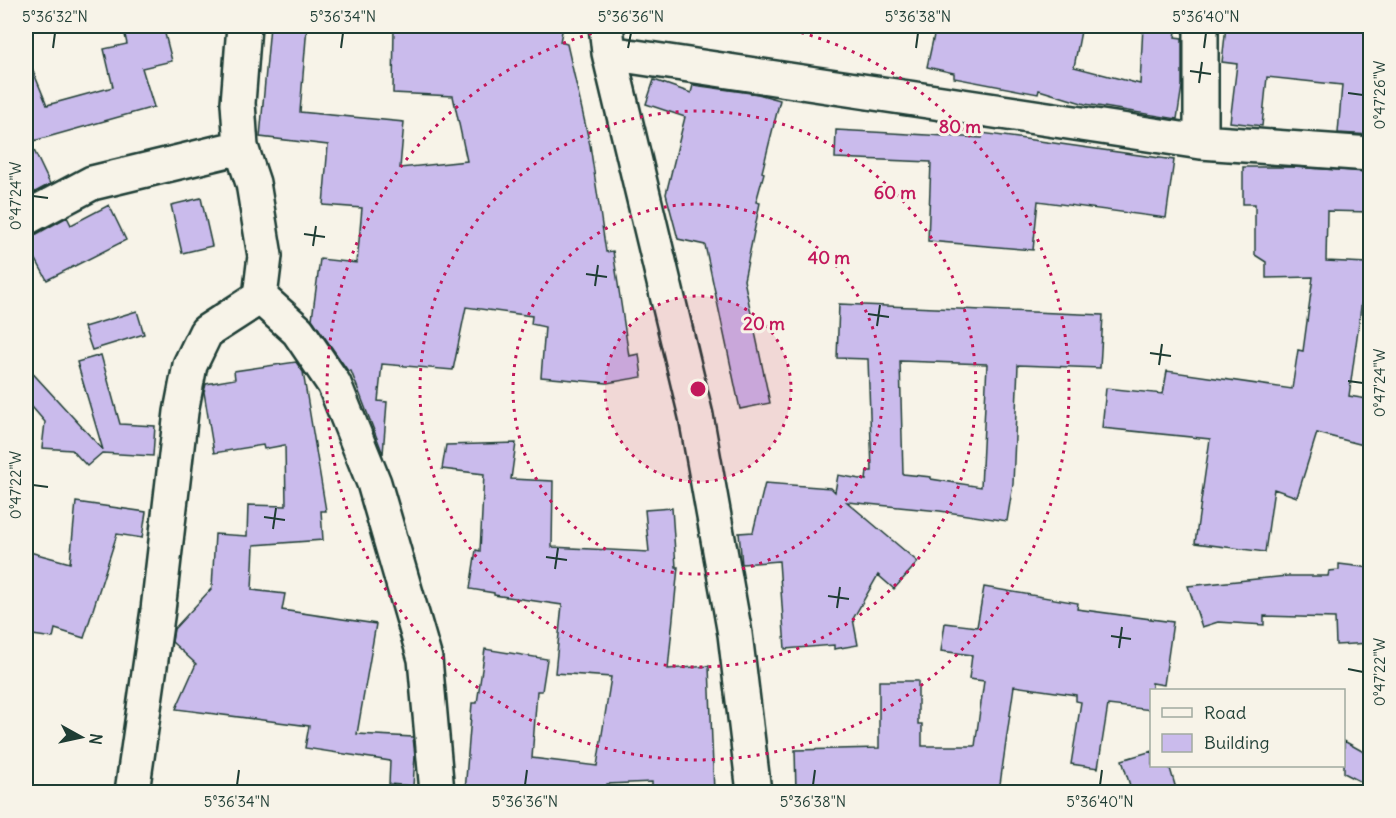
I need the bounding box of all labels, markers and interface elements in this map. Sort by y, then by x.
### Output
text: 5°36'32"N [22,7,88,26]
text: 5°36'34"N [310,7,376,26]
text: 5°36'36"N [598,7,664,26]
text: 5°36'38"N [885,7,951,26]
text: 5°36'40"N [1172,7,1240,26]
text: 0°47'26"W [1370,60,1389,129]
text: 80 m [939,115,981,138]
text: 0°47'24"W [6,161,25,230]
text: 60 m [874,181,916,204]
text: 40 m [808,246,850,269]
text: 20 m [743,312,785,335]
text: 0°47'24"W [1370,348,1389,417]
centre of rings [688,379,708,399]
text: 0°47'22"W [6,450,25,519]
text: 0°47'22"W [1370,637,1389,706]
legend [1150,689,1345,767]
text: Road [1204,701,1247,724]
north arrow [51,707,111,767]
text: Building [1204,731,1269,754]
text: N [85,732,107,746]
text: 5°36'34"N [204,792,270,811]
text: 5°36'36"N [492,792,558,811]
text: 5°36'38"N [780,792,846,811]
text: 5°36'40"N [1066,792,1134,811]

